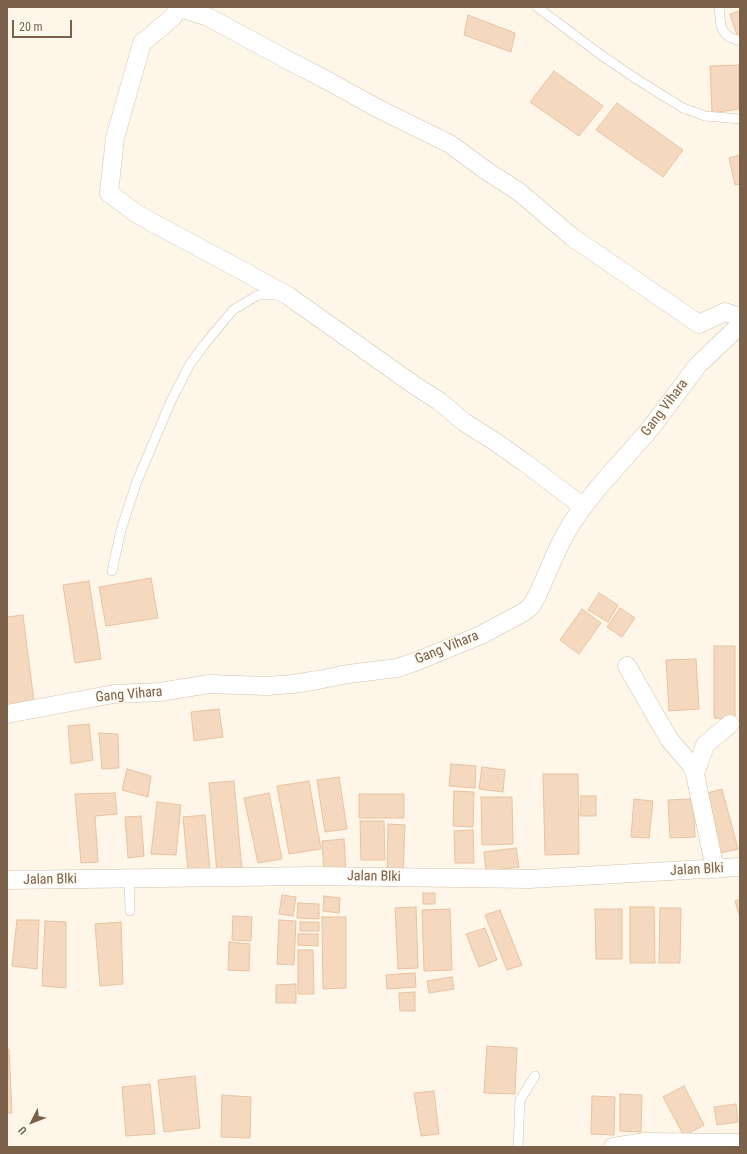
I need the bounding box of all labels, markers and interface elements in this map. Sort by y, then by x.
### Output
scale bar [14,12,74,38]
text: 20 m [19,20,43,34]
street label: Gang Vihara [638,376,692,440]
street label: Gang Vihara [413,628,481,668]
street label: Gang Vihara [95,684,163,706]
street label: Jalan Blki [670,860,724,880]
street label: Jalan Blki [347,868,401,886]
street label: Jalan Blki [23,871,77,889]
north arrow [12,1102,52,1142]
text: U [16,1124,30,1137]

